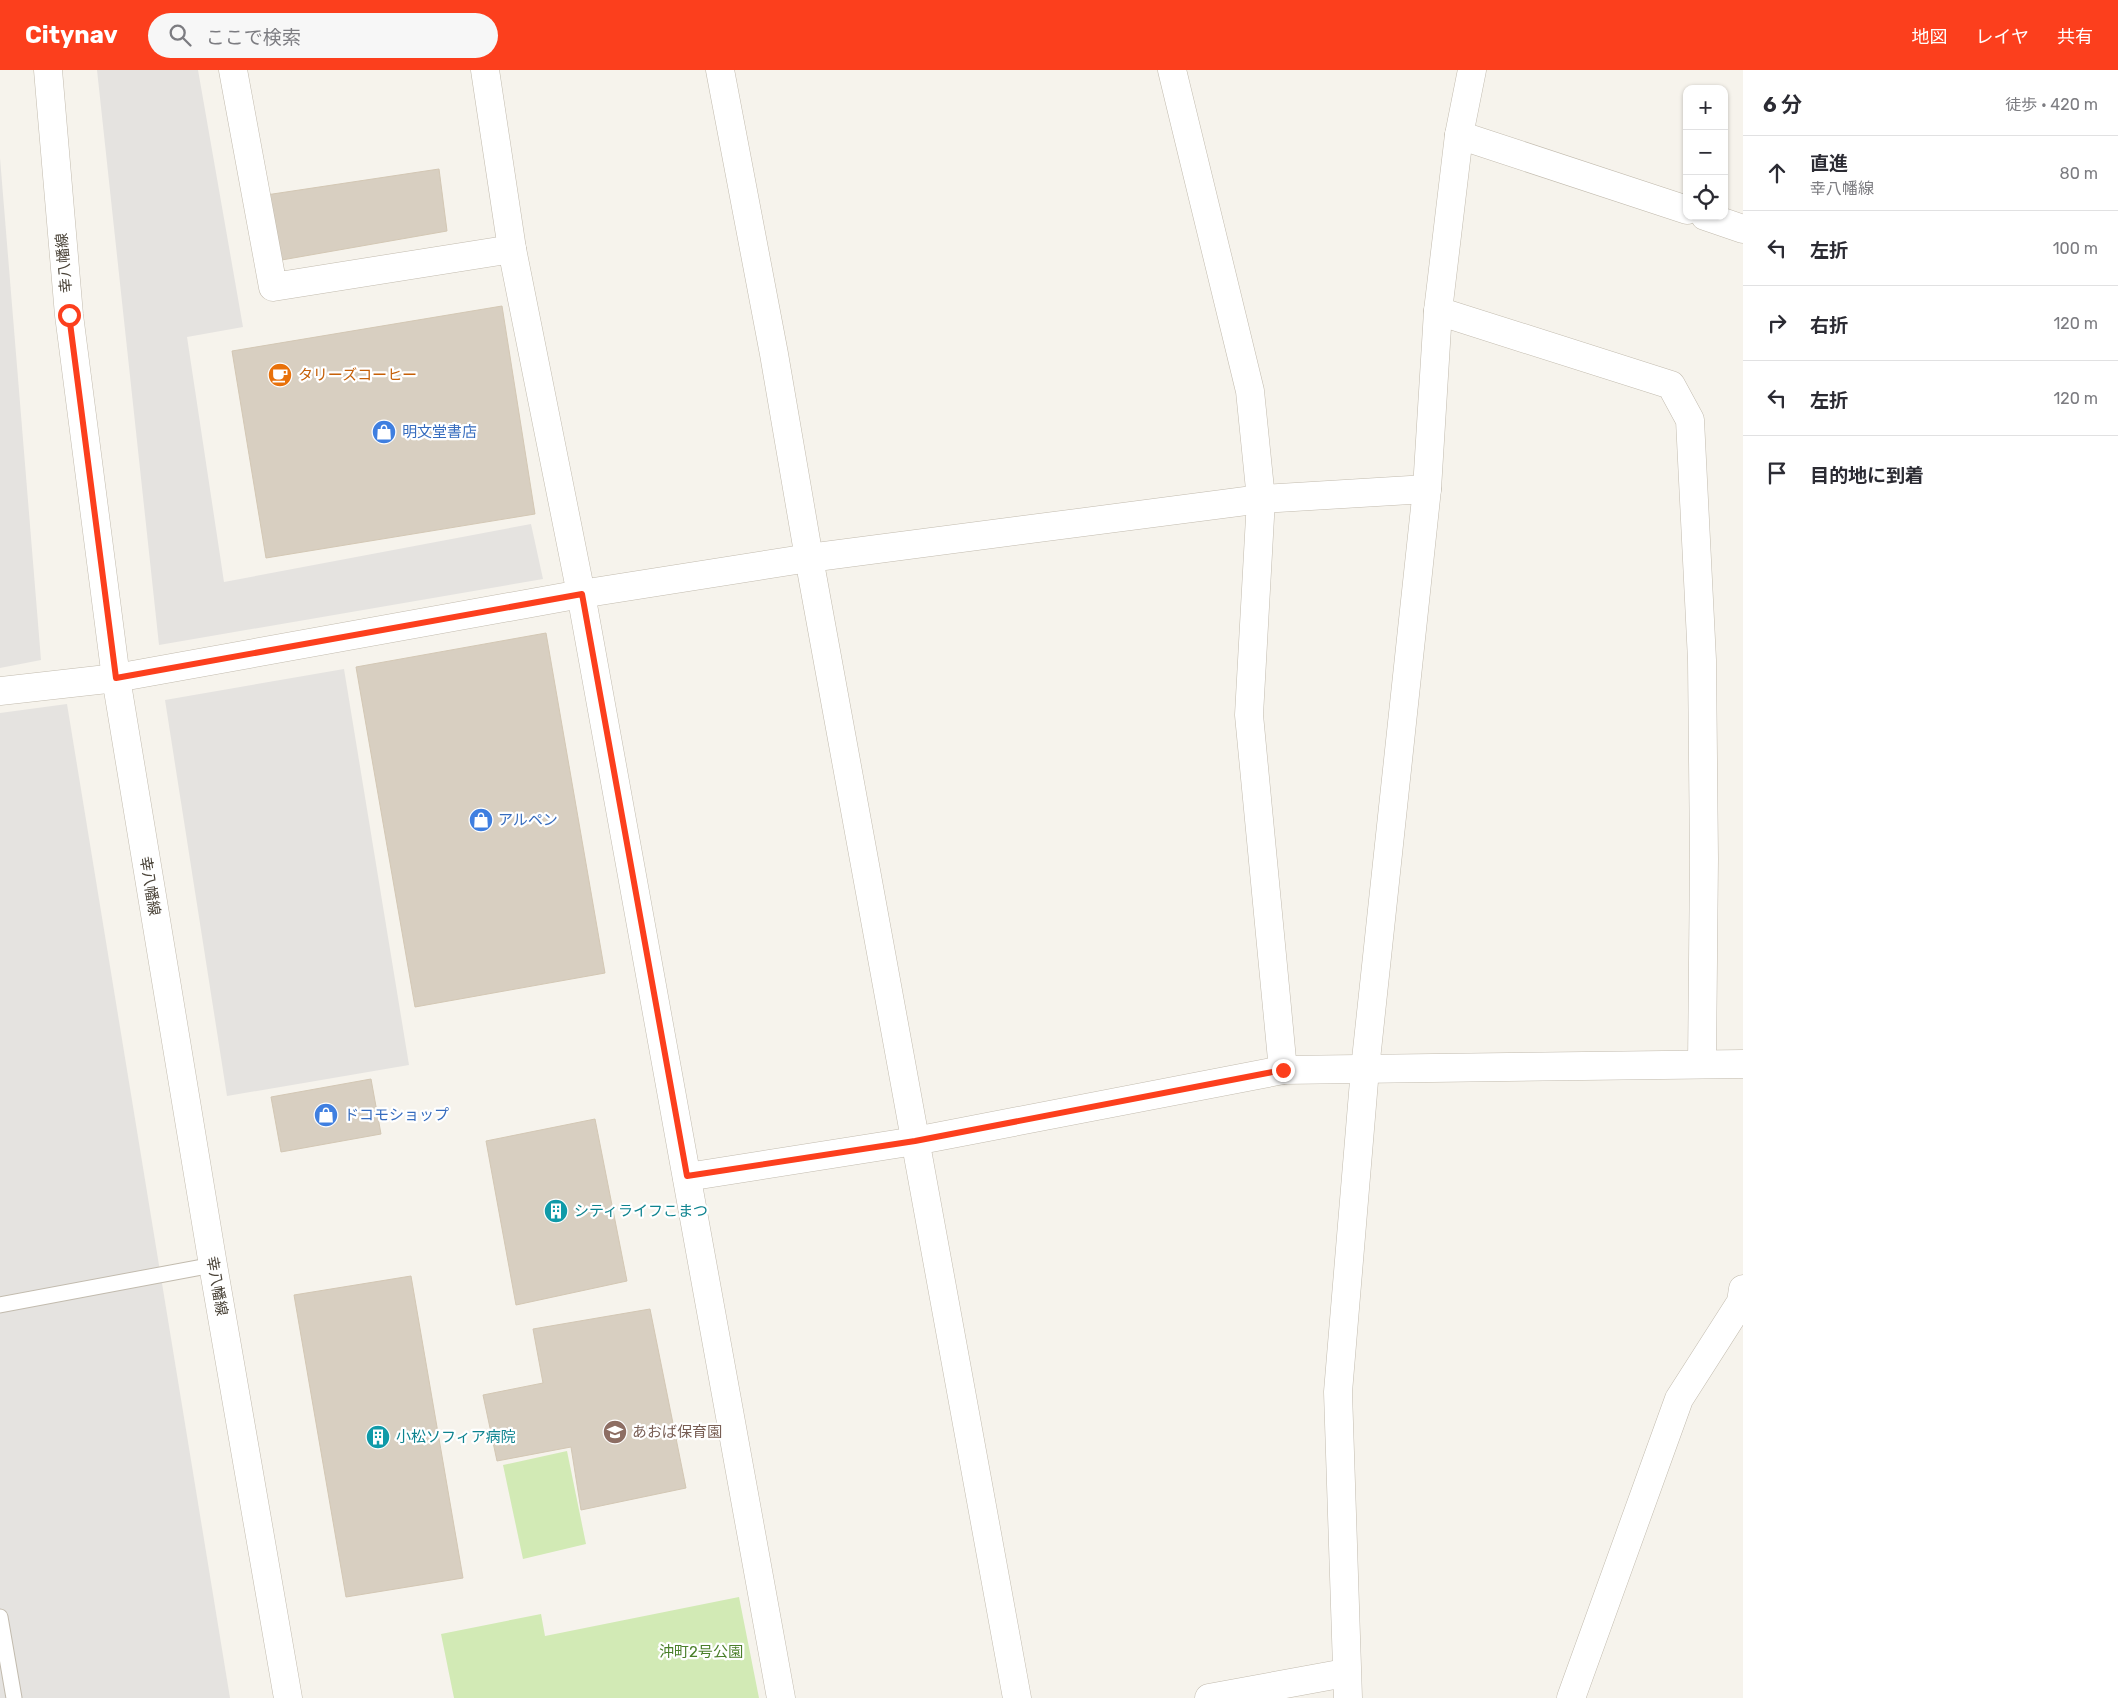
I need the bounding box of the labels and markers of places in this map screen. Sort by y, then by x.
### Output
cafe icon: タリーズコーヒー [267,362,293,388]
place label: タリーズコーヒー [298,366,417,384]
shop icon: 明文堂書店 [371,419,397,445]
place label: 明文堂書店 [402,423,477,441]
shop icon: アルペン [468,807,494,833]
place label: アルペン [498,811,558,829]
shop icon: ドコモショップ [313,1102,339,1128]
place label: ドコモショップ [344,1106,449,1124]
building icon: シティライフこまつ [543,1198,569,1224]
place label: シティライフこまつ [574,1202,708,1220]
school or university icon: あおば保育園 [602,1419,628,1445]
place label: あおば保育園 [632,1423,722,1441]
building icon: 小松ソフィア病院 [365,1424,391,1450]
place label: 小松ソフィア病院 [396,1428,516,1446]

